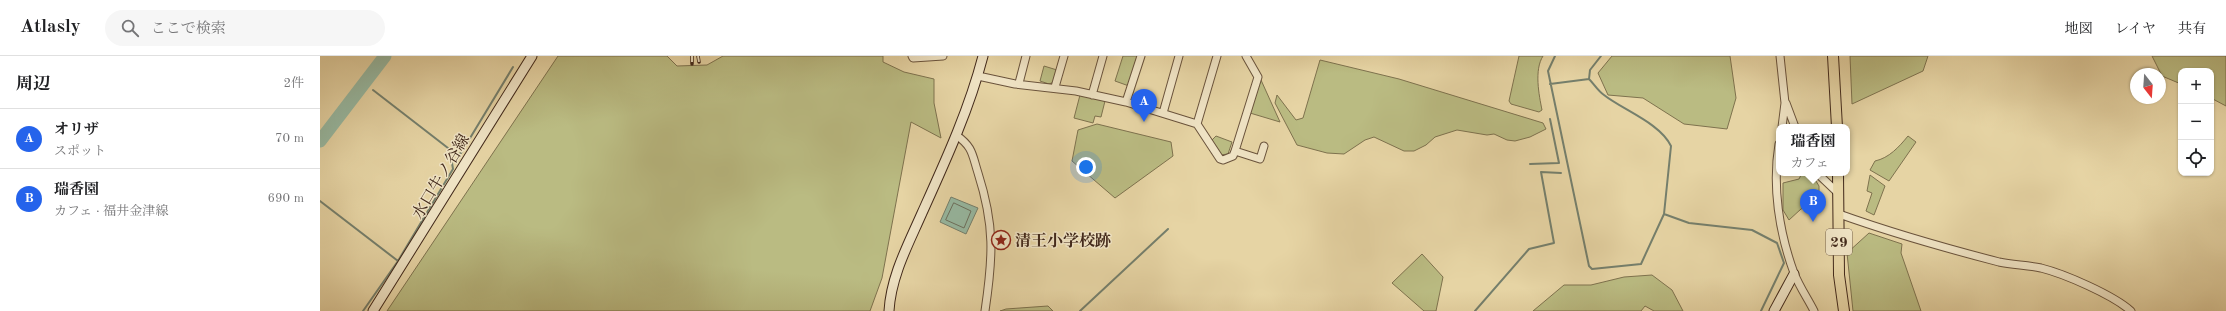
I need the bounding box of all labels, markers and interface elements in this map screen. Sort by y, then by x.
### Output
search box [105,10,385,46]
icon: search [119,17,141,39]
text: Atlasly [20,18,81,37]
text: ここで検索 [151,22,226,37]
text: 地図 [2065,22,2093,36]
text: レイヤ [2115,22,2156,36]
text: 共有 [2178,22,2206,36]
north arrow [2130,68,2166,104]
map controls [2178,68,2214,176]
button: + [2178,68,2214,104]
text: 周辺 [16,76,50,93]
text: 2件 [283,77,304,90]
pin: A [1131,89,1157,122]
button: − [2178,104,2214,140]
text: オリザ [54,123,99,138]
popup [1776,124,1850,176]
street label: 水口牛ノ谷線 [408,131,473,222]
text: A [24,132,34,145]
text: 70 m [275,132,304,145]
text: 瑞香園 [1790,135,1836,150]
button: locate [2178,140,2214,176]
text: スポット [54,145,106,158]
your location [1076,157,1096,177]
text: カフェ [1790,157,1829,170]
text: 瑞香園 [54,183,99,198]
pin: B [1800,189,1826,222]
text: B [24,192,34,205]
text: 690 m [267,192,304,205]
text: カフェ · 福井金津線 [54,205,168,218]
place icon: 清王小学校跡 [990,229,1012,251]
road number: 29 [1826,229,1852,255]
place label: 清王小学校跡 [1015,232,1111,250]

